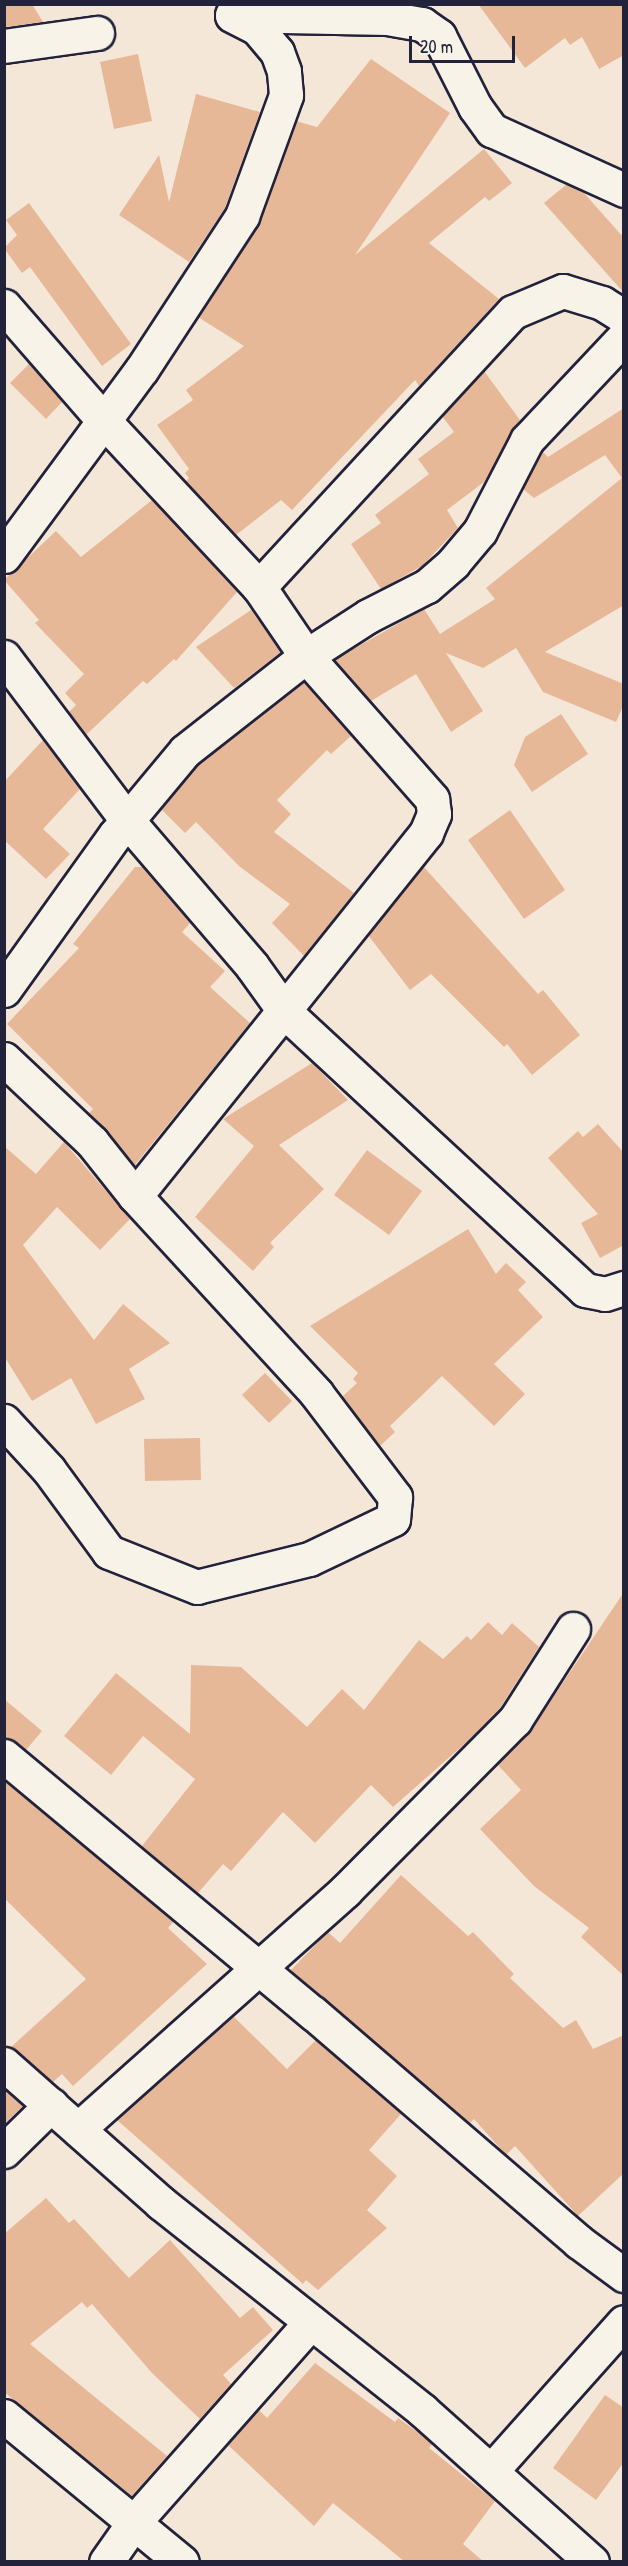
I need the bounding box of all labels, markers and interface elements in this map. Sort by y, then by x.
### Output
scale bar [412,24,518,62]
text: 20 m [420,34,453,59]

